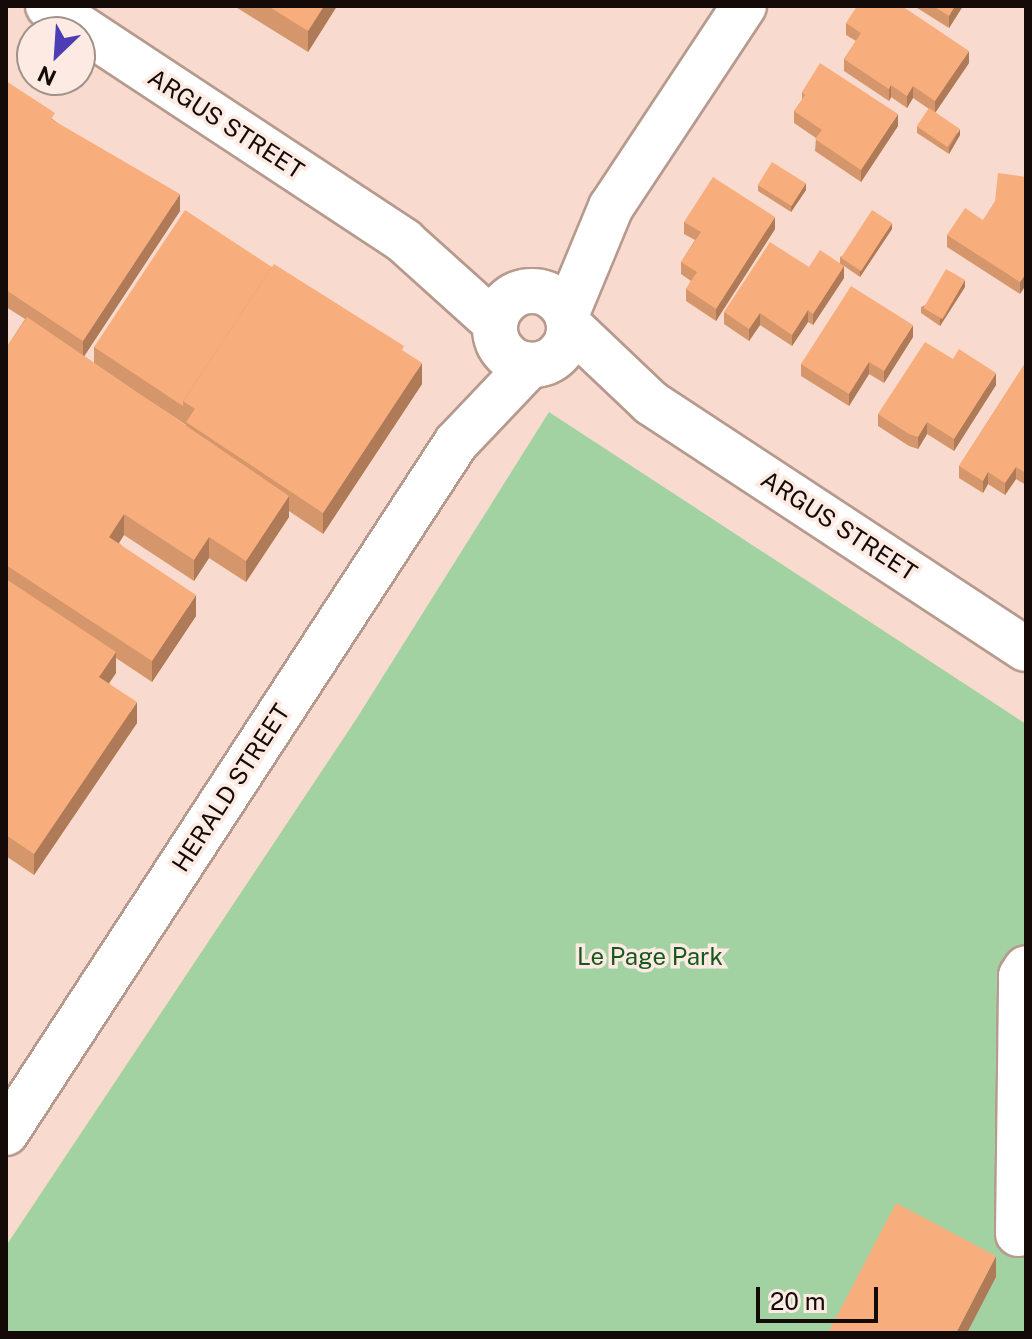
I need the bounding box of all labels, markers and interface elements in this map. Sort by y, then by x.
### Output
north arrow [16,16,96,96]
text: N [33,61,60,91]
street label: ARGUS STREET [143,63,309,185]
street label: ARGUS STREET [756,465,922,587]
street label: HERALD STREET [166,699,296,877]
park label: Le Page Park [577,943,723,971]
scale bar [760,1271,882,1321]
text: 20 m [770,1287,826,1315]

